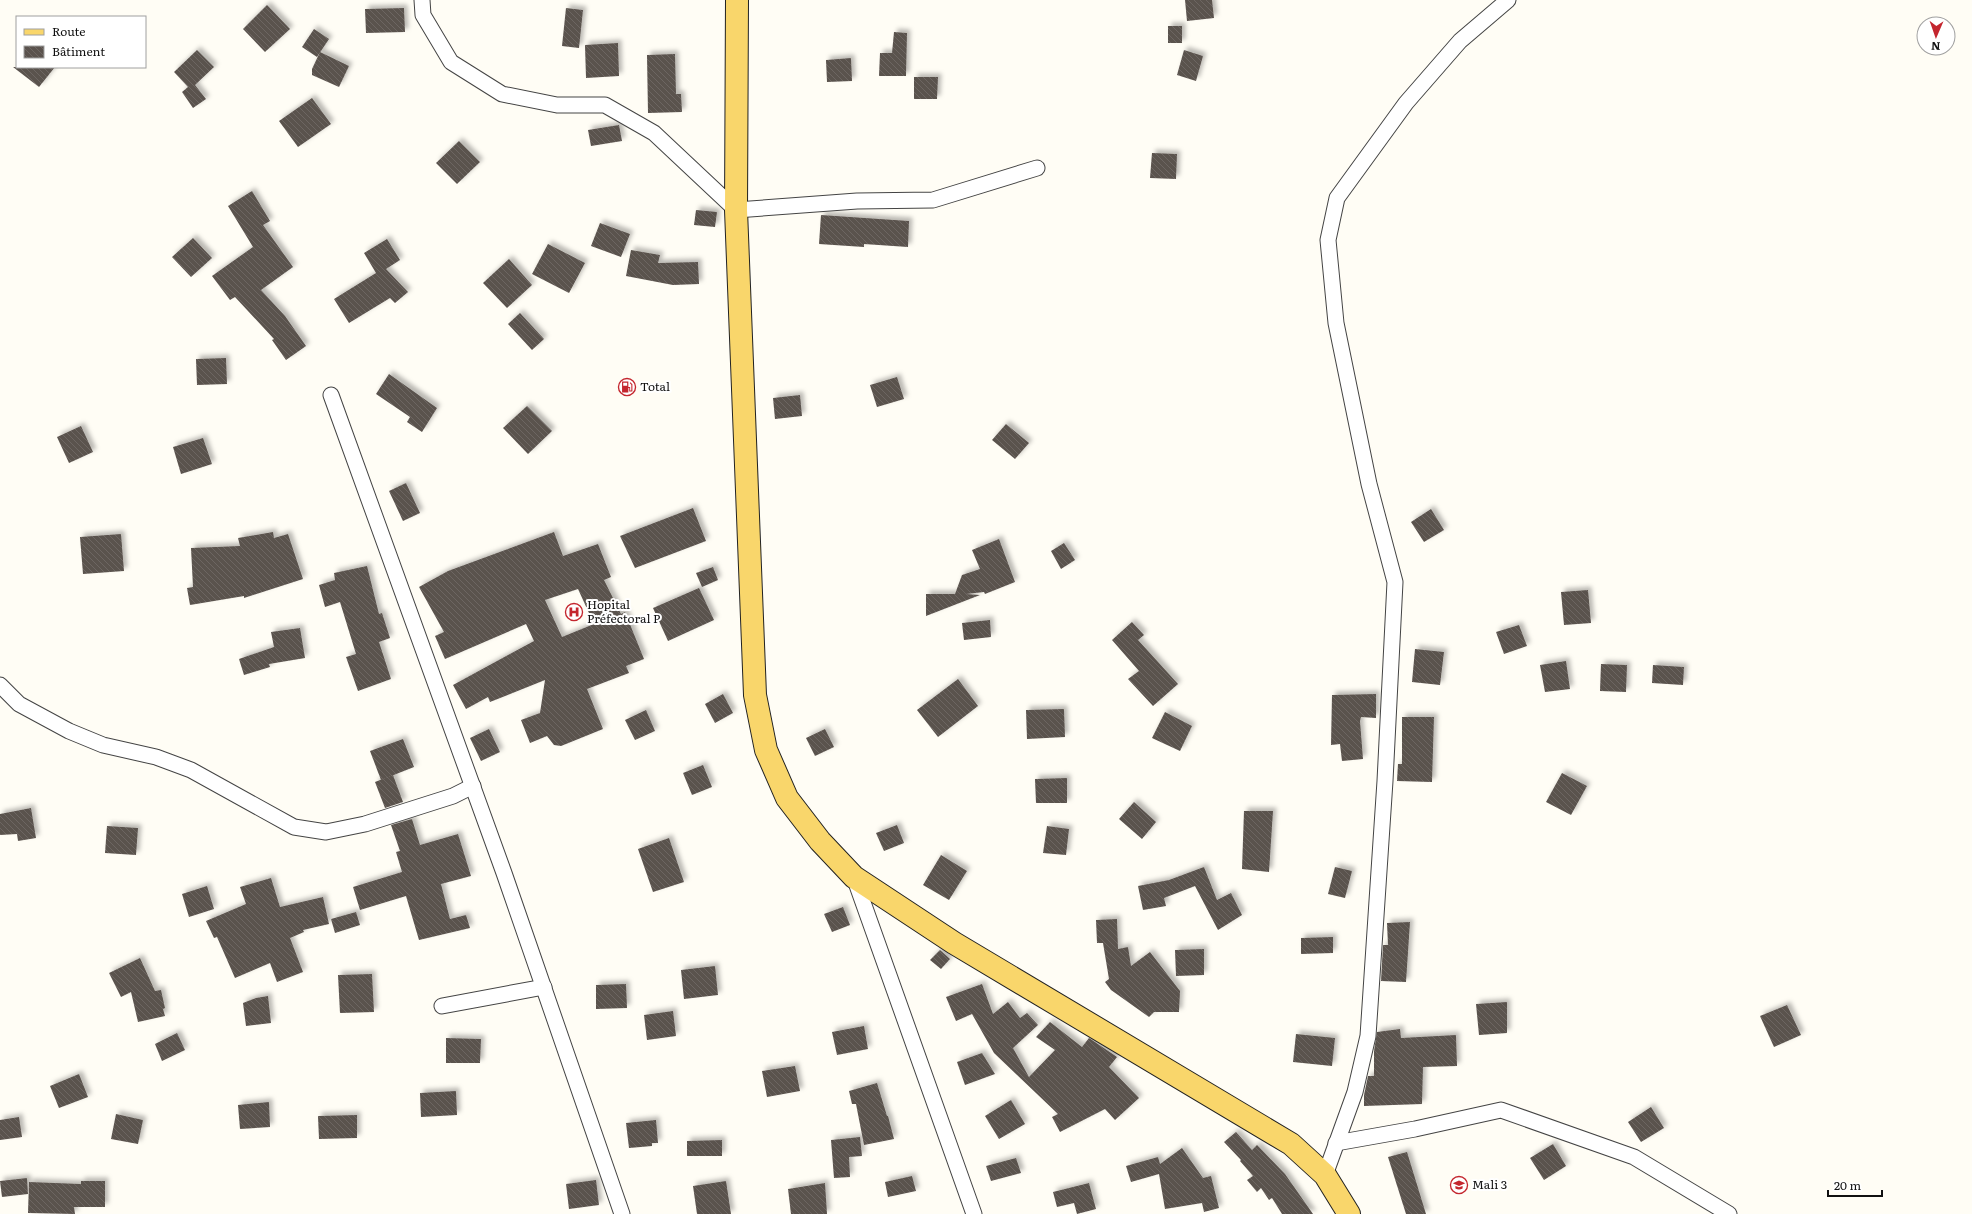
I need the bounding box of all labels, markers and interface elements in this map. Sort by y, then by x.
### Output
legend [16,16,146,68]
north arrow [1916,16,1956,56]
text: Route [52,22,86,40]
text: N [1931,39,1941,55]
text: Bâtiment [52,42,105,60]
fuel station icon: Total [617,377,637,397]
place label: Total [640,377,670,395]
place label: Hopital Préfectoral P [587,595,660,627]
hospital icon: Hopital Préfectoral P [564,602,584,622]
scale bar [1828,1172,1882,1198]
school or university icon: Mali 3 [1449,1175,1469,1195]
place label: Mali 3 [1472,1175,1507,1193]
text: 20 m [1834,1176,1861,1194]

